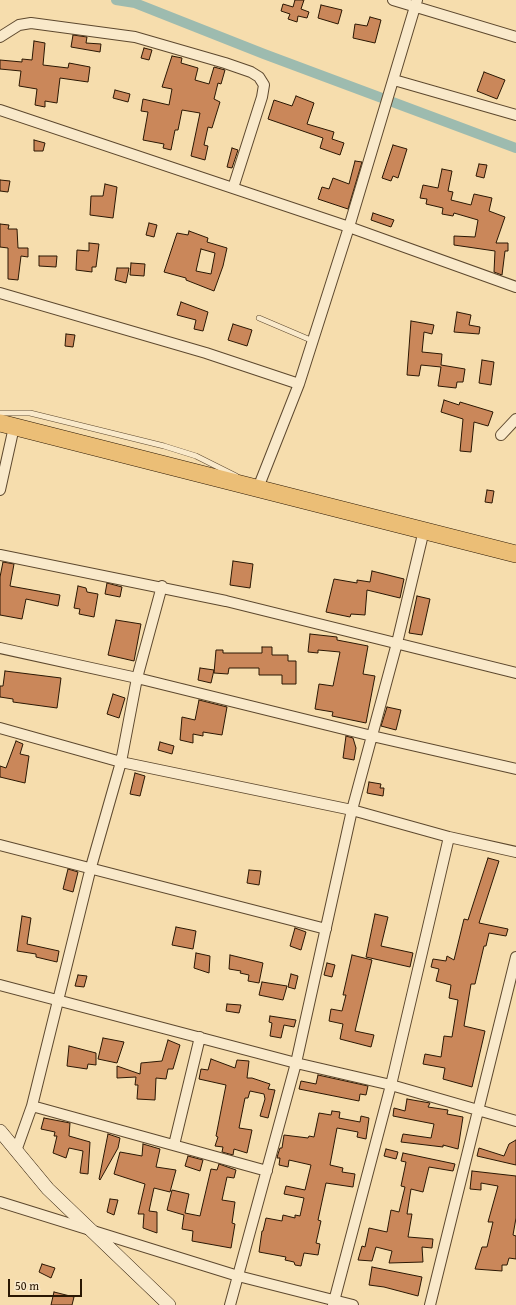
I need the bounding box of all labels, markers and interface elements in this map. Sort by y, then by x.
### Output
scale bar [10,1271,84,1297]
text: 50 m [15,1277,39,1294]

